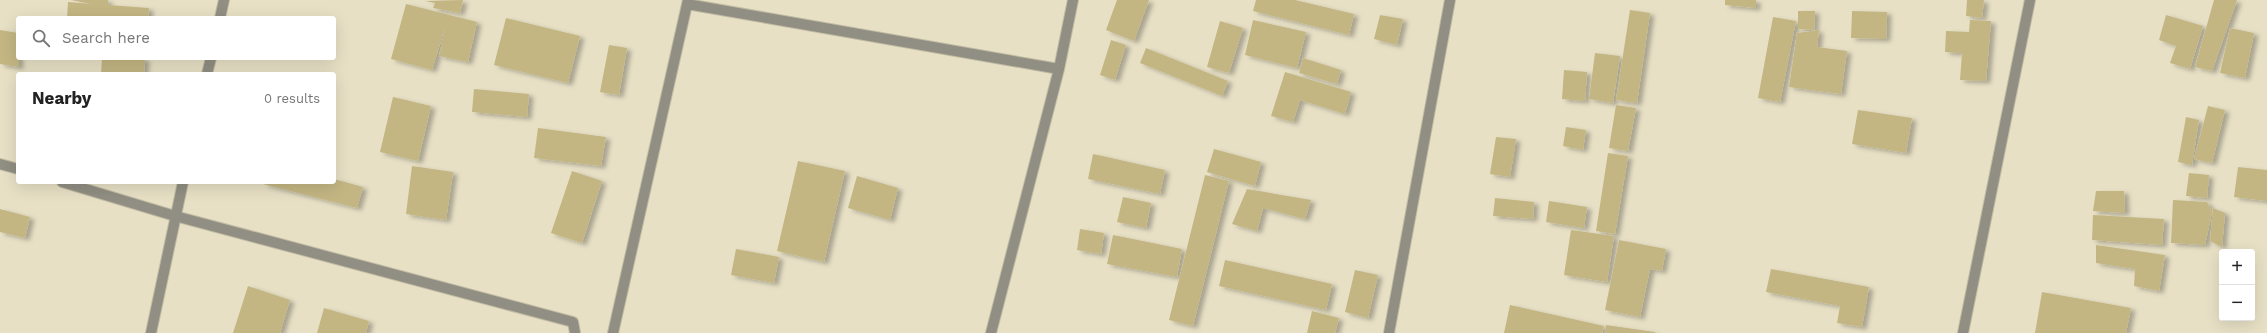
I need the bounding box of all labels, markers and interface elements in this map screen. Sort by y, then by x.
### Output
search box [16,16,336,60]
icon: search [30,27,52,49]
text: Search here [62,29,150,47]
text: Nearby [32,88,91,108]
text: 0 results [264,91,320,106]
map controls [2219,249,2255,321]
button: + [2219,249,2255,285]
button: − [2219,285,2255,321]

